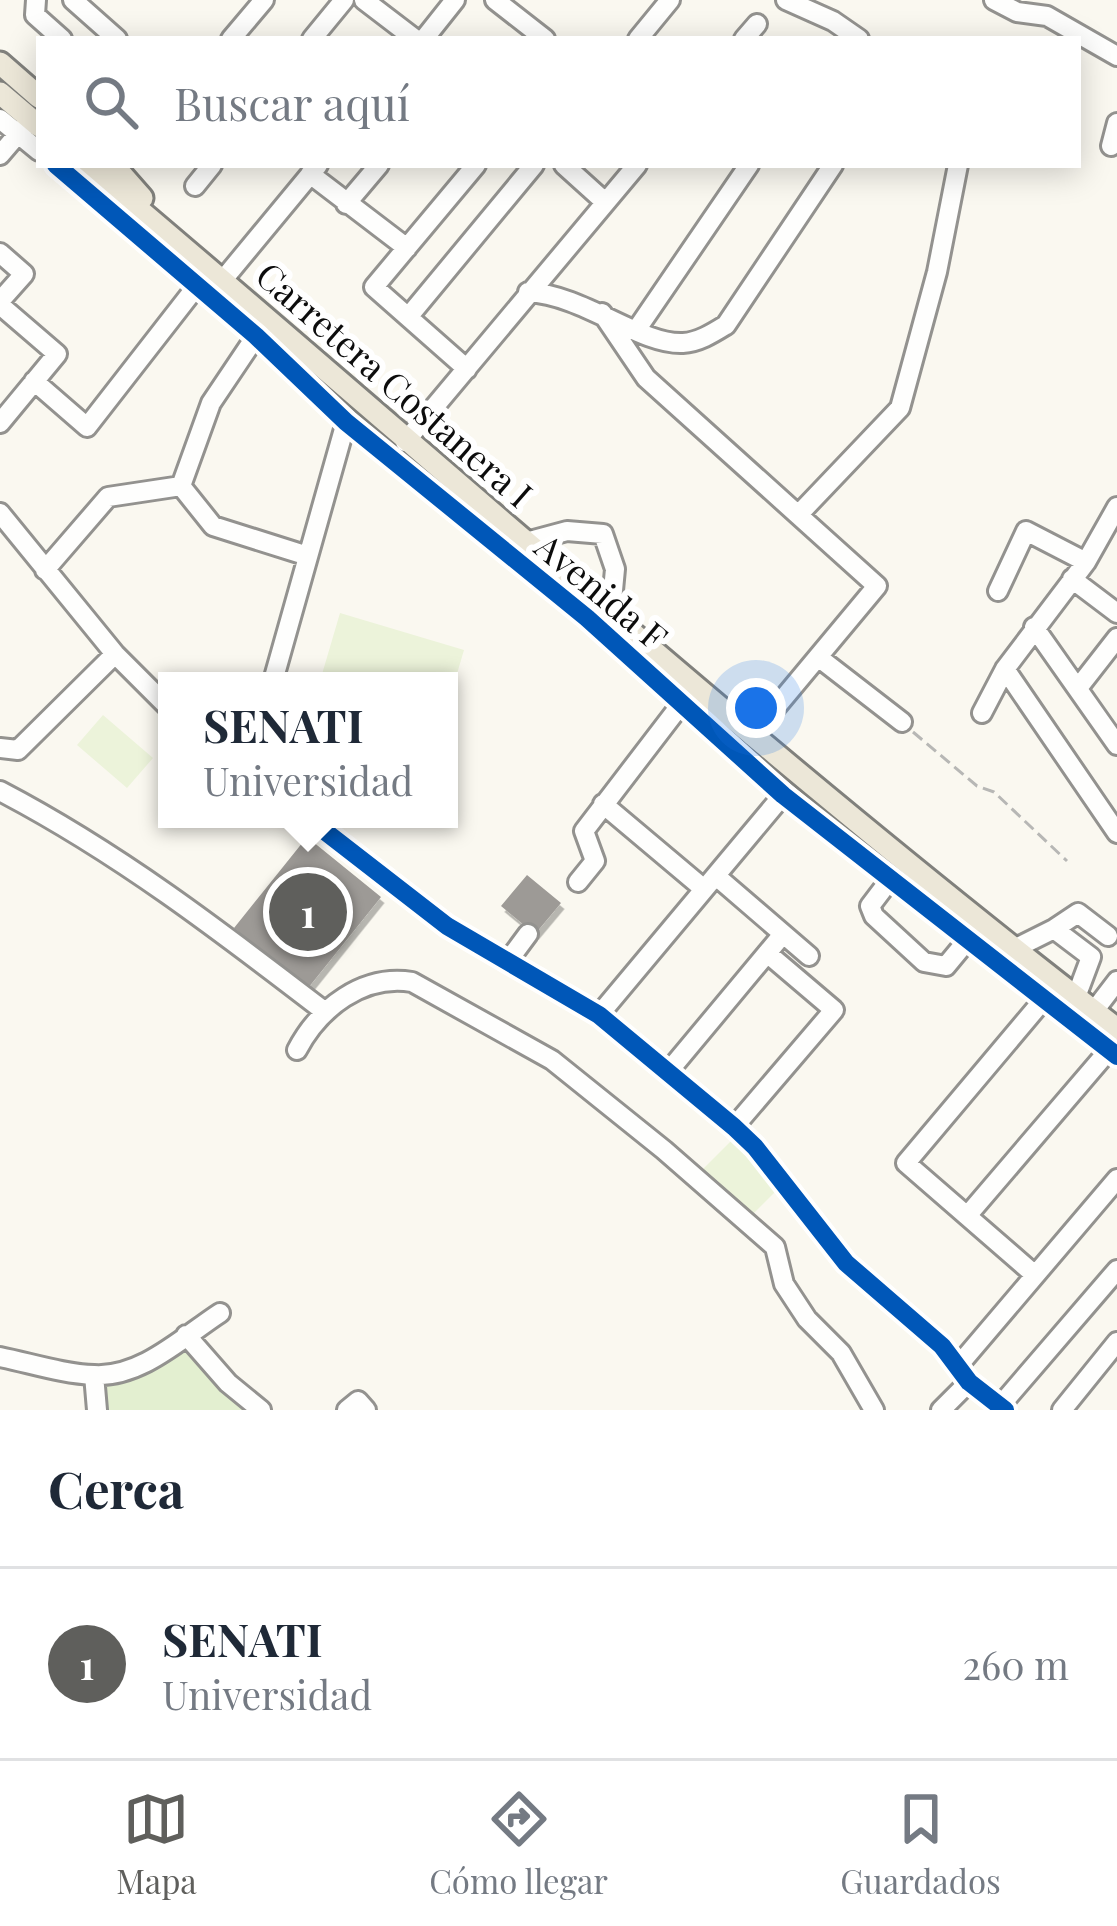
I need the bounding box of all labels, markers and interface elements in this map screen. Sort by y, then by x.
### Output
search box [36,36,1081,168]
icon: search [78,69,144,135]
text: Buscar aquí [174,72,410,132]
street label: Carretera Costanera I [247,250,544,517]
street label: Avenida F [526,521,678,660]
popup [158,672,458,828]
your location [726,678,786,738]
text: SENATI [203,694,364,754]
text: Universidad [203,754,413,806]
pin: 1 [269,867,347,957]
text: Cerca [48,1454,184,1522]
text: SENATI [162,1608,323,1668]
text: 1 [80,1638,94,1690]
text: 260 m [962,1638,1069,1690]
text: Universidad [162,1668,372,1720]
tab: Mapa [116,1786,197,1902]
tab: Cómo llegar [429,1786,608,1902]
tab: Guardados [840,1786,1001,1902]

